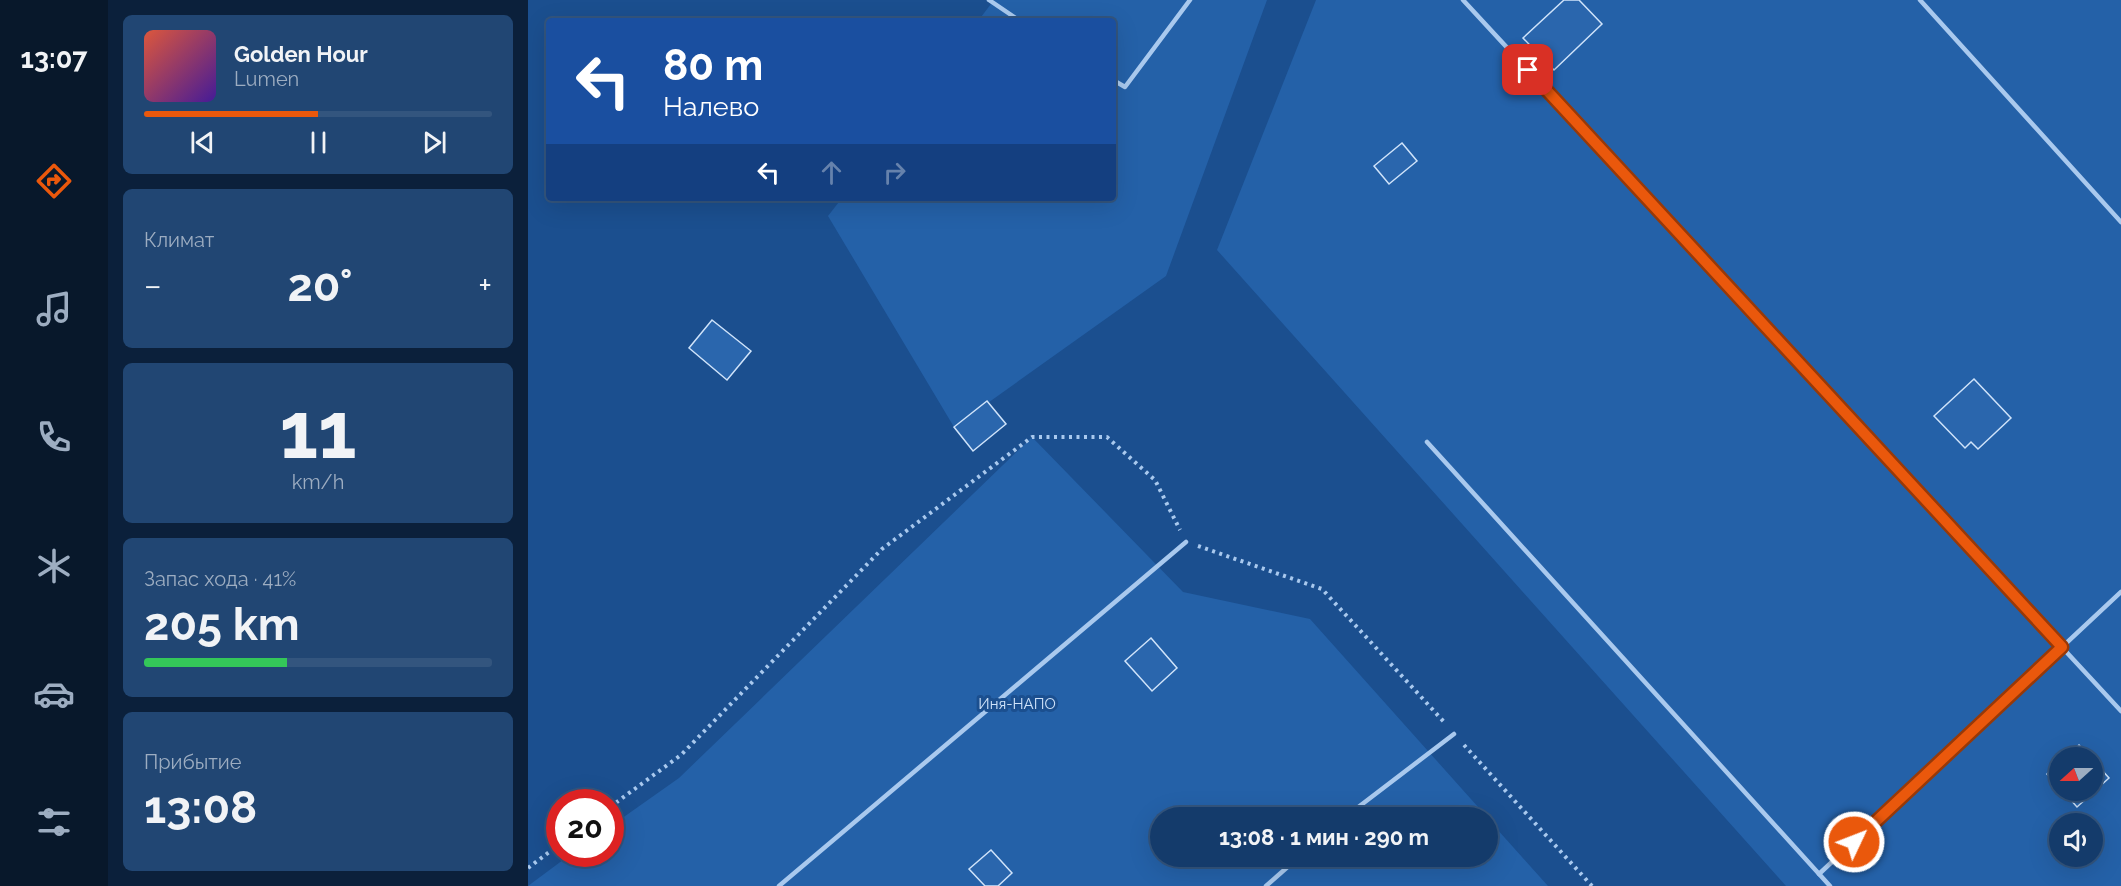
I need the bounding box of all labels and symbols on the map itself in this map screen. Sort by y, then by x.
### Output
pin [1502,44,1553,95]
park label: Иня-НАПО [978,695,1056,713]
north arrow [2049,747,2103,801]
speed limit sign: 20 [546,789,624,867]
position arrow [1822,810,1886,874]

